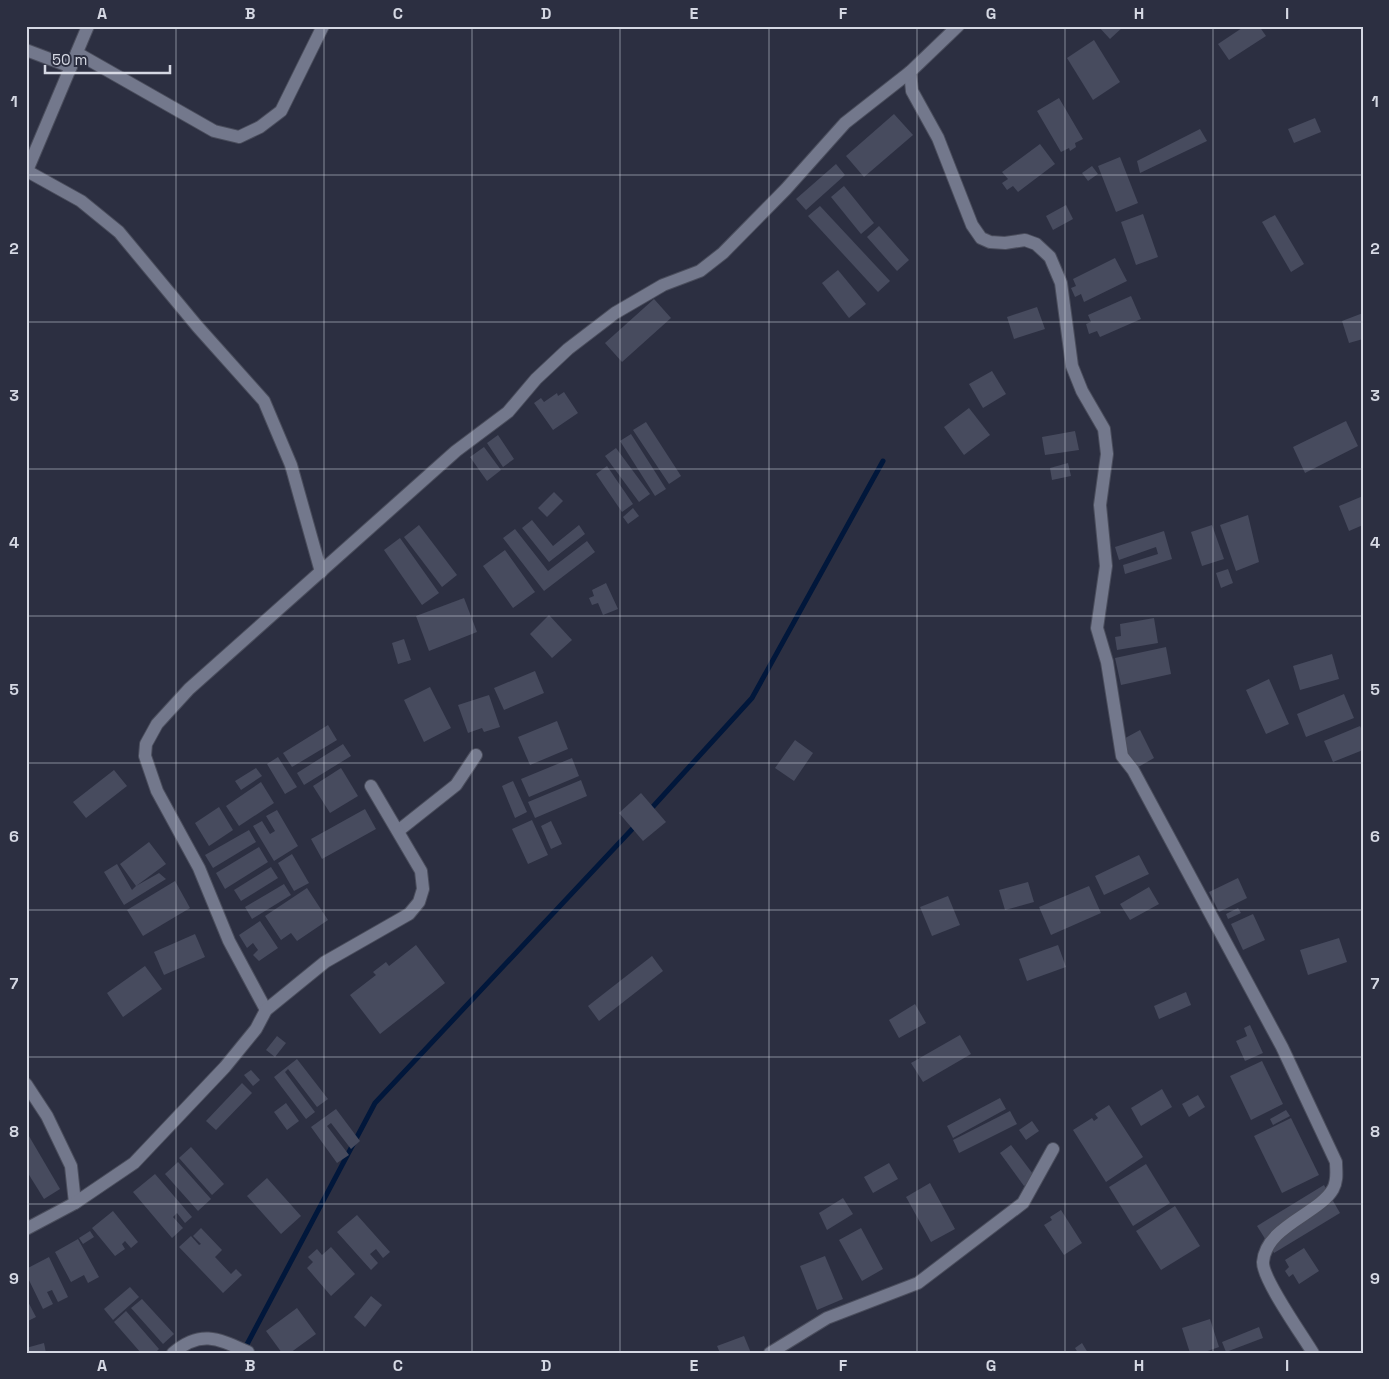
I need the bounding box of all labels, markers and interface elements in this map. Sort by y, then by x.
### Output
text: A [97,3,107,24]
text: B [245,3,255,24]
text: C [393,3,403,24]
text: D [541,3,551,24]
text: E [690,3,699,24]
text: F [839,3,848,24]
text: G [986,3,996,24]
text: H [1134,3,1144,24]
text: I [1285,3,1289,24]
scale bar [45,42,170,74]
text: 50 m [52,50,87,69]
text: 1 [10,91,18,112]
text: 1 [1371,91,1379,112]
text: 2 [9,238,19,259]
text: 2 [1370,238,1380,259]
text: 3 [9,385,19,406]
text: 3 [1370,385,1380,406]
text: 4 [9,532,19,553]
text: 4 [1370,532,1380,553]
text: 5 [9,679,19,700]
text: 5 [1370,679,1380,700]
text: 6 [9,826,19,847]
text: 6 [1370,826,1380,847]
text: 7 [10,973,19,994]
text: 7 [1371,973,1380,994]
text: 8 [9,1121,19,1142]
text: 8 [1370,1121,1380,1142]
text: 9 [9,1268,19,1289]
text: 9 [1370,1268,1380,1289]
text: A [97,1355,107,1376]
text: B [245,1355,255,1376]
text: C [393,1355,403,1376]
text: D [541,1355,551,1376]
text: E [690,1355,699,1376]
text: F [839,1355,848,1376]
text: G [986,1355,996,1376]
text: H [1134,1355,1144,1376]
text: I [1285,1355,1289,1376]

